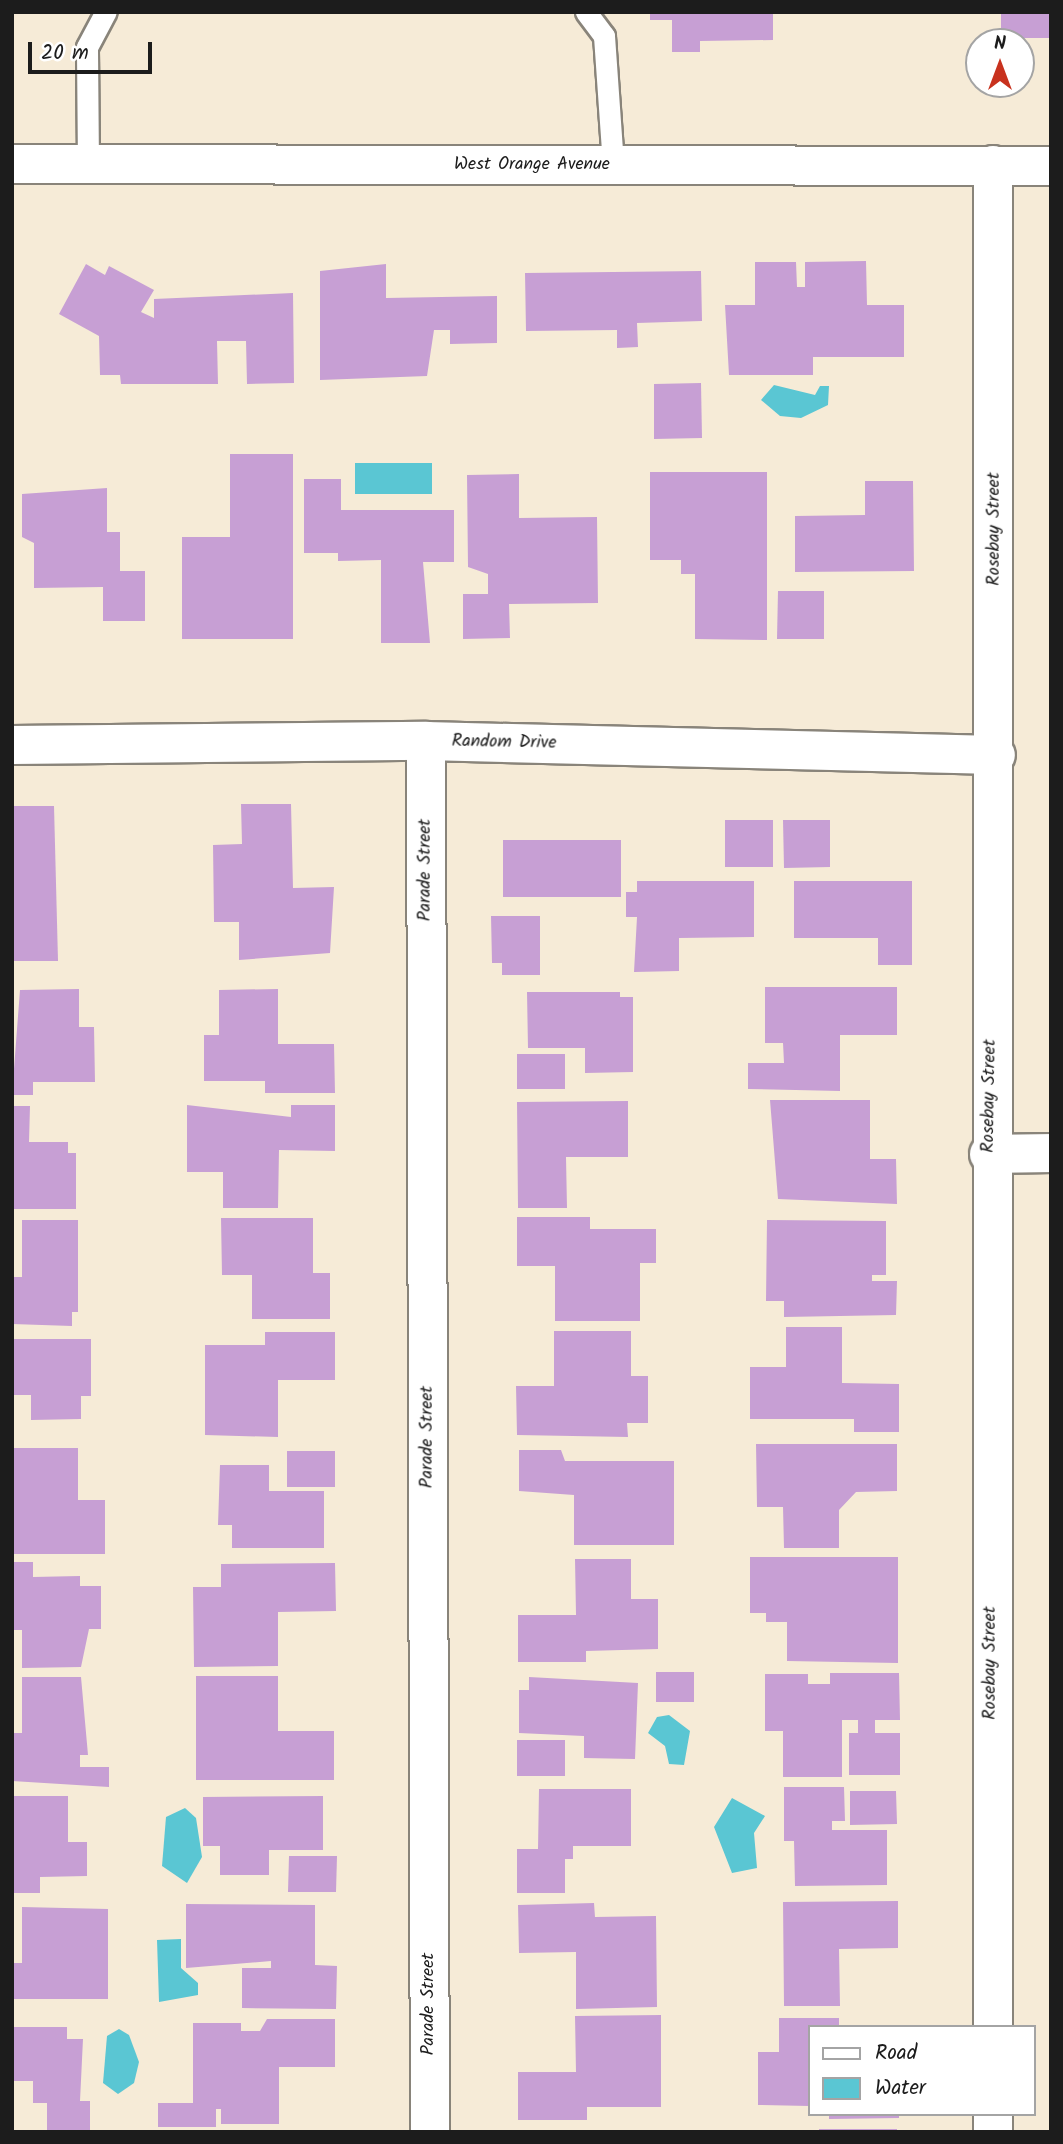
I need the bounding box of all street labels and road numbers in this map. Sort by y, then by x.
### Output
street label: West Orange Avenue [454,154,610,176]
street label: Rosebay Street [984,472,1006,586]
street label: Random Drive [451,731,557,755]
street label: Parade Street [415,819,437,921]
street label: Rosebay Street [978,1039,1002,1153]
street label: Parade Street [417,1386,439,1488]
street label: Rosebay Street [980,1606,1002,1720]
street label: Parade Street [418,1953,440,2055]

